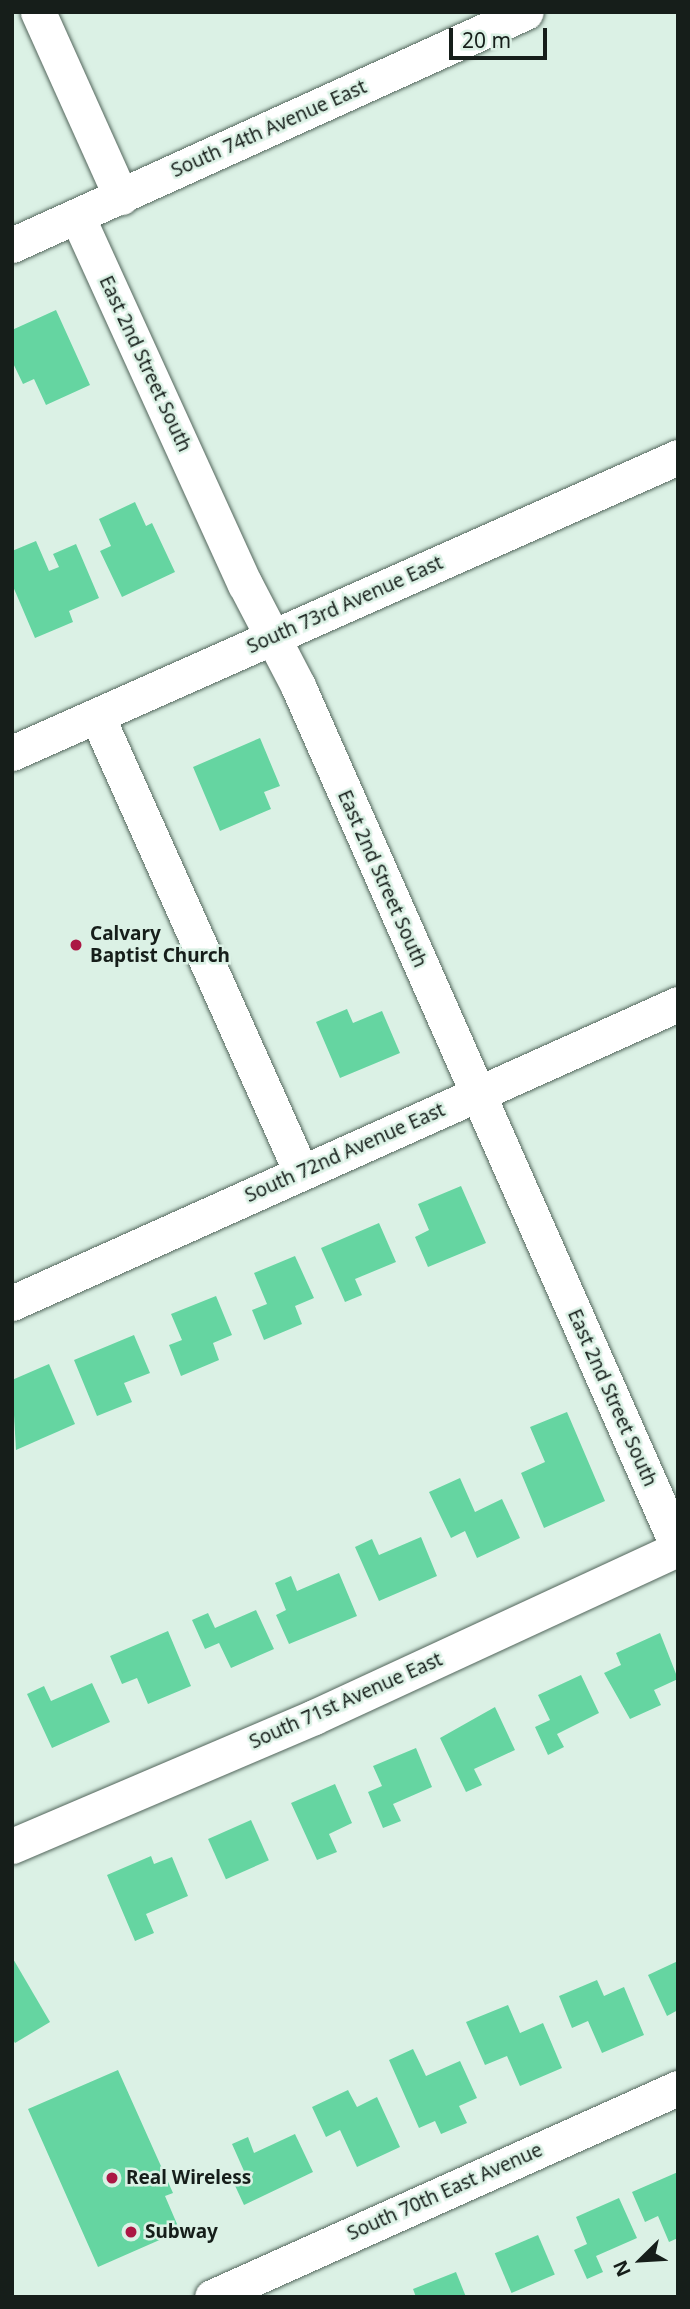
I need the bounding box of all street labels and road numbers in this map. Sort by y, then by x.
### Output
street label: South 74th Avenue East [168,76,370,182]
street label: East 2nd Street South [94,272,196,456]
street label: South 73rd Avenue East [244,551,446,659]
street label: East 2nd Street South [333,787,431,971]
street label: South 72nd Avenue East [242,1099,448,1207]
street label: East 2nd Street South [563,1306,661,1490]
street label: South 71st Avenue East [246,1648,446,1754]
street label: South 70th East Avenue [344,2139,546,2245]

